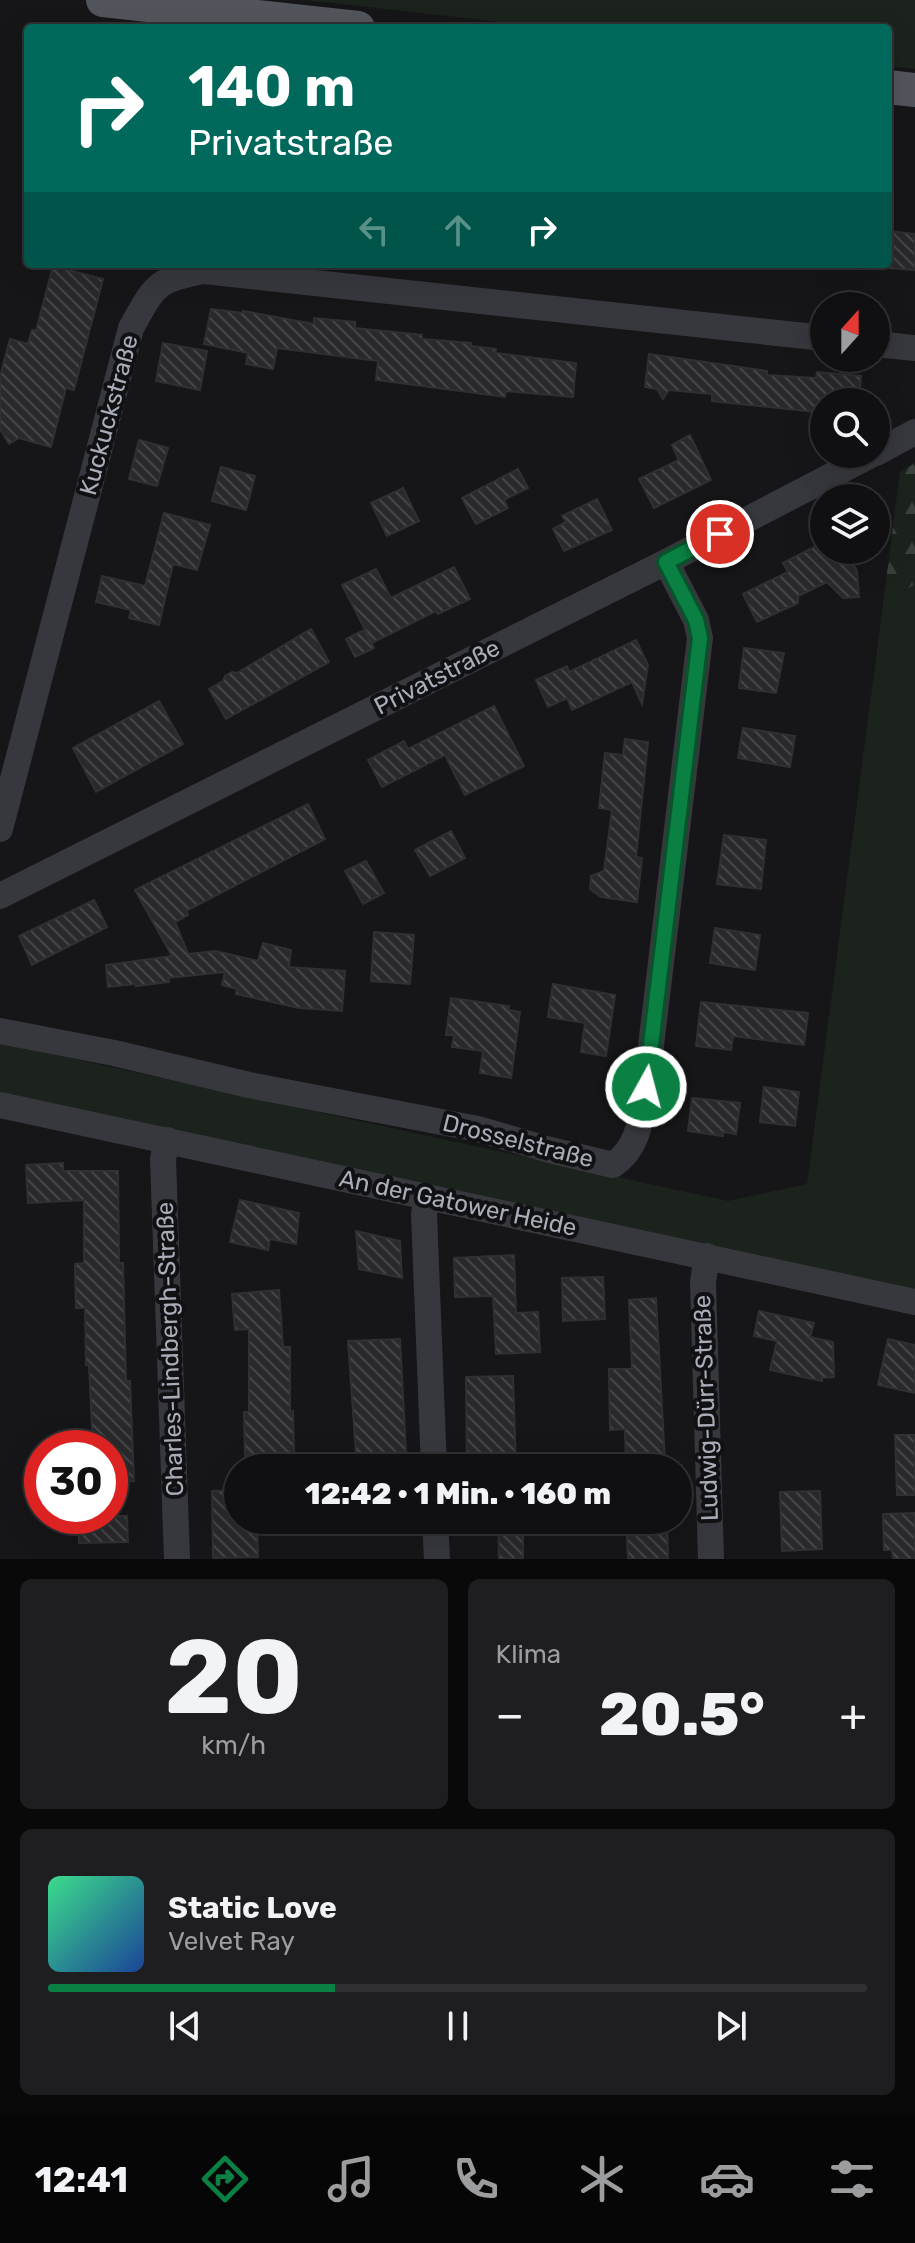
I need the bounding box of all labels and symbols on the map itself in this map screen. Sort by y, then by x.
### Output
north arrow [810,292,890,372]
street label: Kuckuckstraße [74,332,144,498]
pin [686,500,754,568]
street label: Privatstraße [370,633,504,721]
position arrow [604,1045,688,1129]
street label: Drosselstraße [440,1109,596,1173]
street label: An der Gatower Heide [337,1164,579,1242]
street label: Charles-Lindbergh-Straße [151,1201,189,1497]
street label: Ludwig-Dürr-Straße [688,1294,724,1522]
speed limit sign: 30 [24,1430,128,1534]

